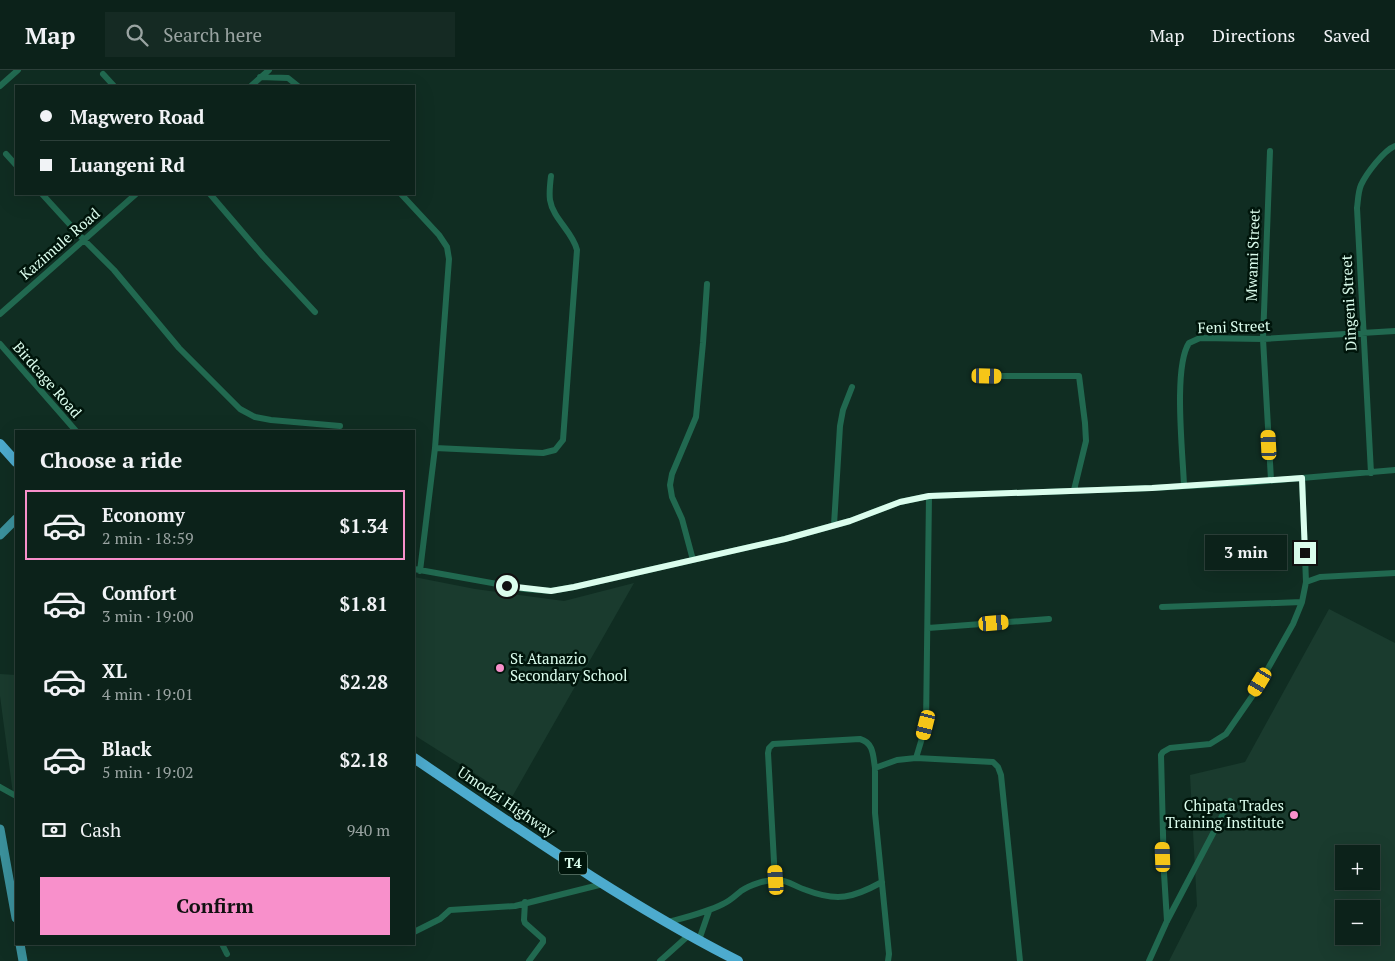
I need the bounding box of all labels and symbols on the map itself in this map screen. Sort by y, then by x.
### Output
street label: Kazimule Road [15,203,104,284]
street label: Mwami Street [1240,208,1264,302]
street label: Dingeni Street [1335,254,1361,352]
street label: Feni Street [1197,315,1271,337]
street label: Birdcage Road [9,337,86,422]
car [971,368,1002,384]
car [1260,430,1277,460]
callout: 3 min [1205,536,1288,570]
route end [1294,542,1316,564]
route start [496,575,518,597]
car [978,614,1009,632]
place label: St Atanazio Secondary School [510,648,628,685]
marker: St Atanazio Secondary School [494,662,506,674]
car [1245,665,1274,699]
car [915,709,936,741]
street label: Umodzi Highway [454,761,559,841]
place label: Chipata Trades Training Institute [1165,795,1284,832]
marker: Chipata Trades Training Institute [1288,809,1300,821]
car [1154,842,1171,872]
road number: T4 [559,851,587,874]
car [767,865,784,895]

